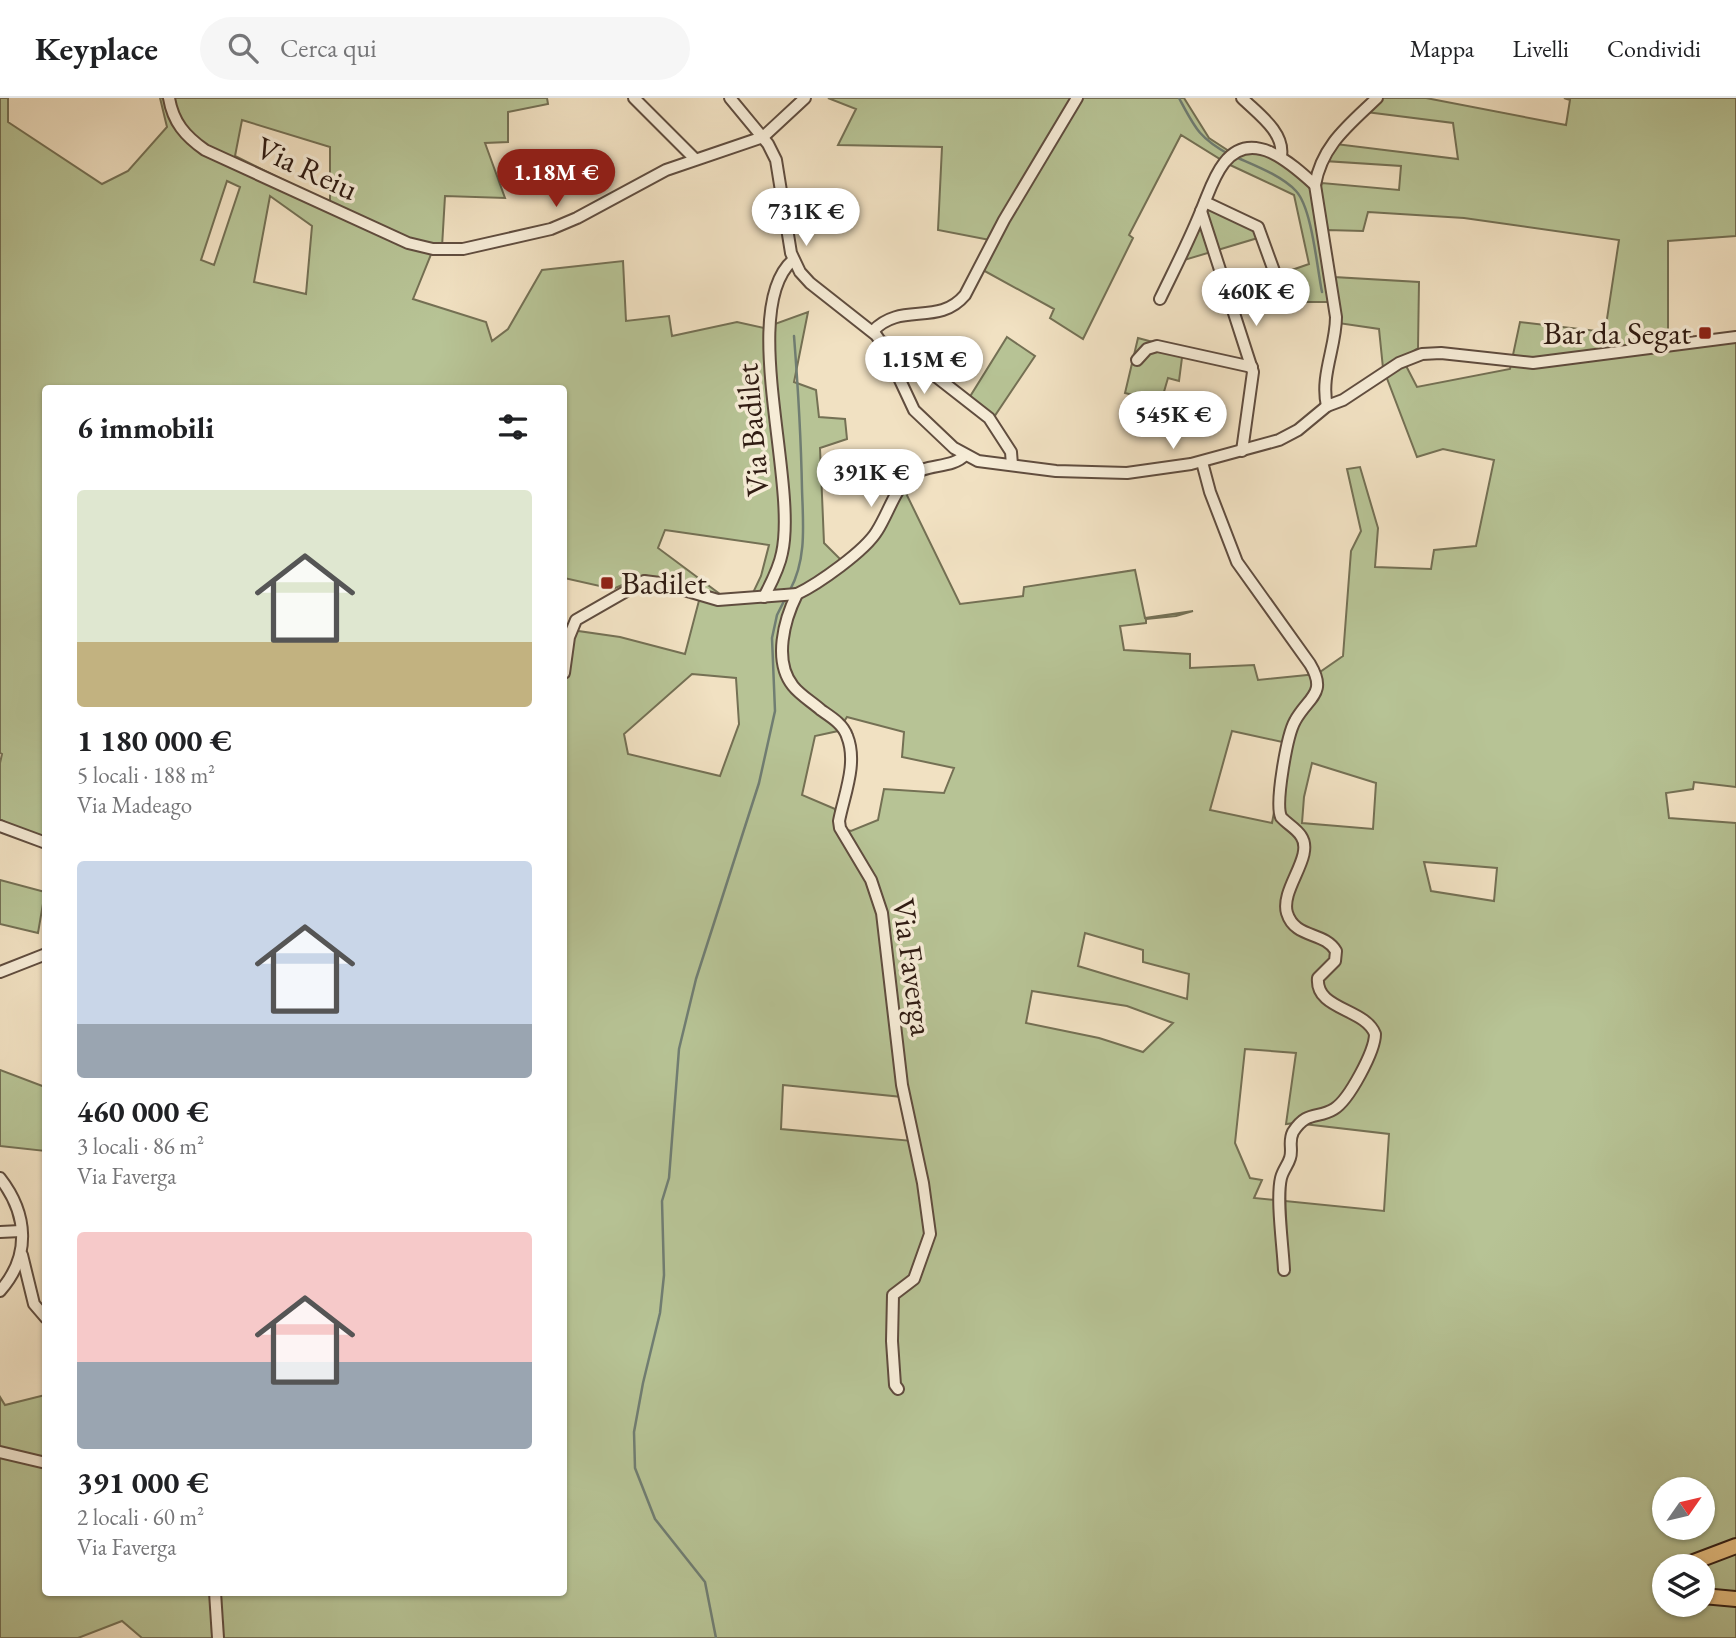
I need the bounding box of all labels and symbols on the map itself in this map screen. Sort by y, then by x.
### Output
street label: Via Reiu [249,126,365,210]
pin: 1.18M € [491,150,621,209]
pin: 731K € [749,188,863,248]
pin: 460K € [1199,268,1313,328]
place label: Bar da Segat [1543,312,1691,354]
marker: Bar da Segat [1697,325,1713,341]
pin: 1.15M € [859,336,989,396]
street label: Via Badilet [725,362,779,498]
pin: 545K € [1116,392,1230,451]
pin: 391K € [814,450,928,509]
place label: Badilet [621,562,707,604]
marker: Badilet [599,575,615,591]
street label: Via Faverga [883,896,943,1039]
north arrow [1652,1477,1715,1540]

